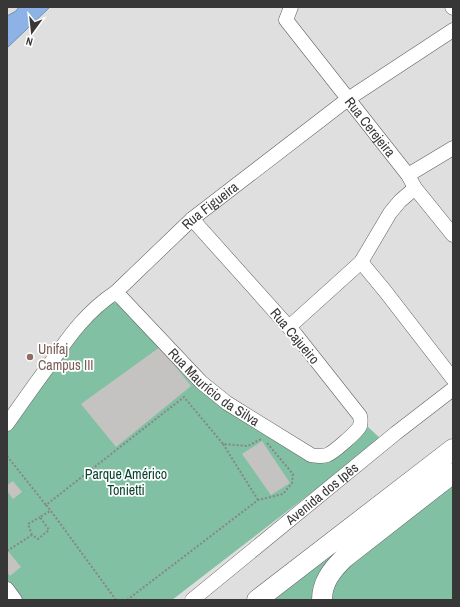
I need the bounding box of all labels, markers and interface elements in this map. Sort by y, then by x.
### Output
north arrow [12,12,52,52]
text: N [24,34,34,49]
street label: Rua Cerejeira [341,93,400,161]
street label: Rua Figueira [178,177,242,233]
street label: Rua Cajueiro [266,304,324,368]
place label: Unifaj Campus III [38,340,94,374]
street label: Rua Maurício da Silva [164,344,263,430]
marker: Unifaj Campus III [25,352,35,362]
street label: Avenida dos Ipês [281,458,362,529]
park label: Parque Américo Tonietti [85,465,167,499]

